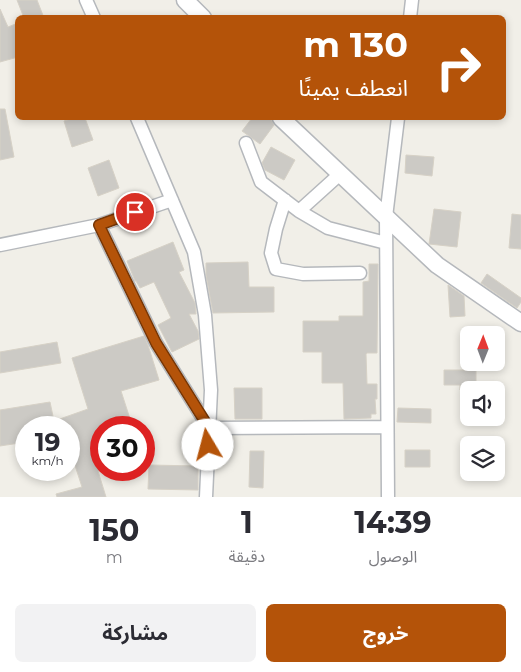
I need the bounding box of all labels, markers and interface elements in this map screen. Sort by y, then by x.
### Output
text: 130 m [303,23,408,66]
icon: right [426,35,491,100]
text: انعطف يمينًا [298,75,408,102]
pin [114,191,156,233]
icon: arrive [121,198,149,226]
north arrow [460,326,505,371]
map controls [460,326,505,481]
button: sound [460,381,505,426]
speed limit sign: 30 [90,416,155,481]
position arrow [181,418,233,470]
text: 19 [35,427,60,457]
button: layers [460,436,505,481]
text: km/h [31,453,64,468]
text: 1 [241,504,253,541]
text: 14:39 [354,504,432,541]
text: 150 [89,512,139,549]
text: دقيقة [229,547,265,566]
text: الوصول [369,547,417,566]
text: m [106,548,123,567]
button: مشاركة [15,604,256,662]
button: خروج [266,604,506,662]

